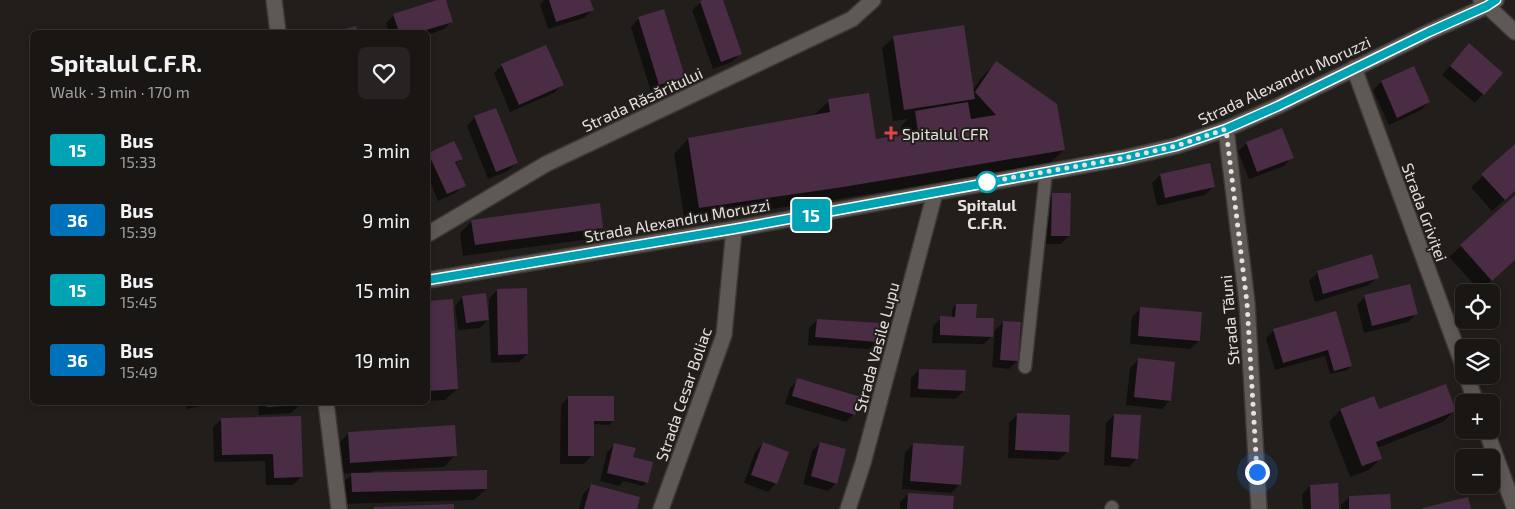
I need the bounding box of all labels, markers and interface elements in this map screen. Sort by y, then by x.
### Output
street label: Strada Alexandru Moruzzi [1195,32,1373,128]
button: heart [358,47,410,99]
text: Spitalul C.F.R. [50,48,202,77]
street label: Strada Răsăritului [579,63,705,135]
text: Walk · 3 min · 170 m [50,82,190,101]
place label: Spitalul CFR [902,124,989,143]
marker: Spitalul CFR [884,126,898,140]
text: Bus [120,129,154,152]
text: 15 [69,139,86,161]
text: 3 min [363,139,410,162]
text: 15:33 [120,152,157,171]
street label: Strada Griviței [1397,160,1452,264]
marker: Spitalul C.F.R. [976,171,998,193]
street label: Strada Alexandru Moruzzi [583,194,771,246]
place label: Spitalul C.F.R. [957,195,1017,232]
text: Bus [120,199,154,222]
line badge: 15 [788,199,834,231]
text: 15 [802,204,820,226]
text: 36 [67,209,88,231]
text: 9 min [362,209,410,232]
text: 15:39 [120,222,157,241]
text: Bus [120,269,154,292]
street label: Strada Tăuni [1216,274,1242,366]
text: 15 [69,279,86,301]
text: 15 min [356,279,410,302]
street label: Strada Vasile Lupu [849,280,903,414]
map controls [1455,284,1500,494]
button: locate [1455,284,1500,329]
text: 15:45 [120,292,157,311]
street label: Strada Cesar Boliac [651,324,715,463]
text: Bus [120,339,154,362]
button: layers [1455,339,1500,384]
text: 36 [67,349,88,371]
text: 19 min [355,349,410,372]
text: 15:49 [120,362,158,381]
button: + [1455,394,1500,439]
button: − [1455,449,1500,494]
your location [1245,460,1270,485]

